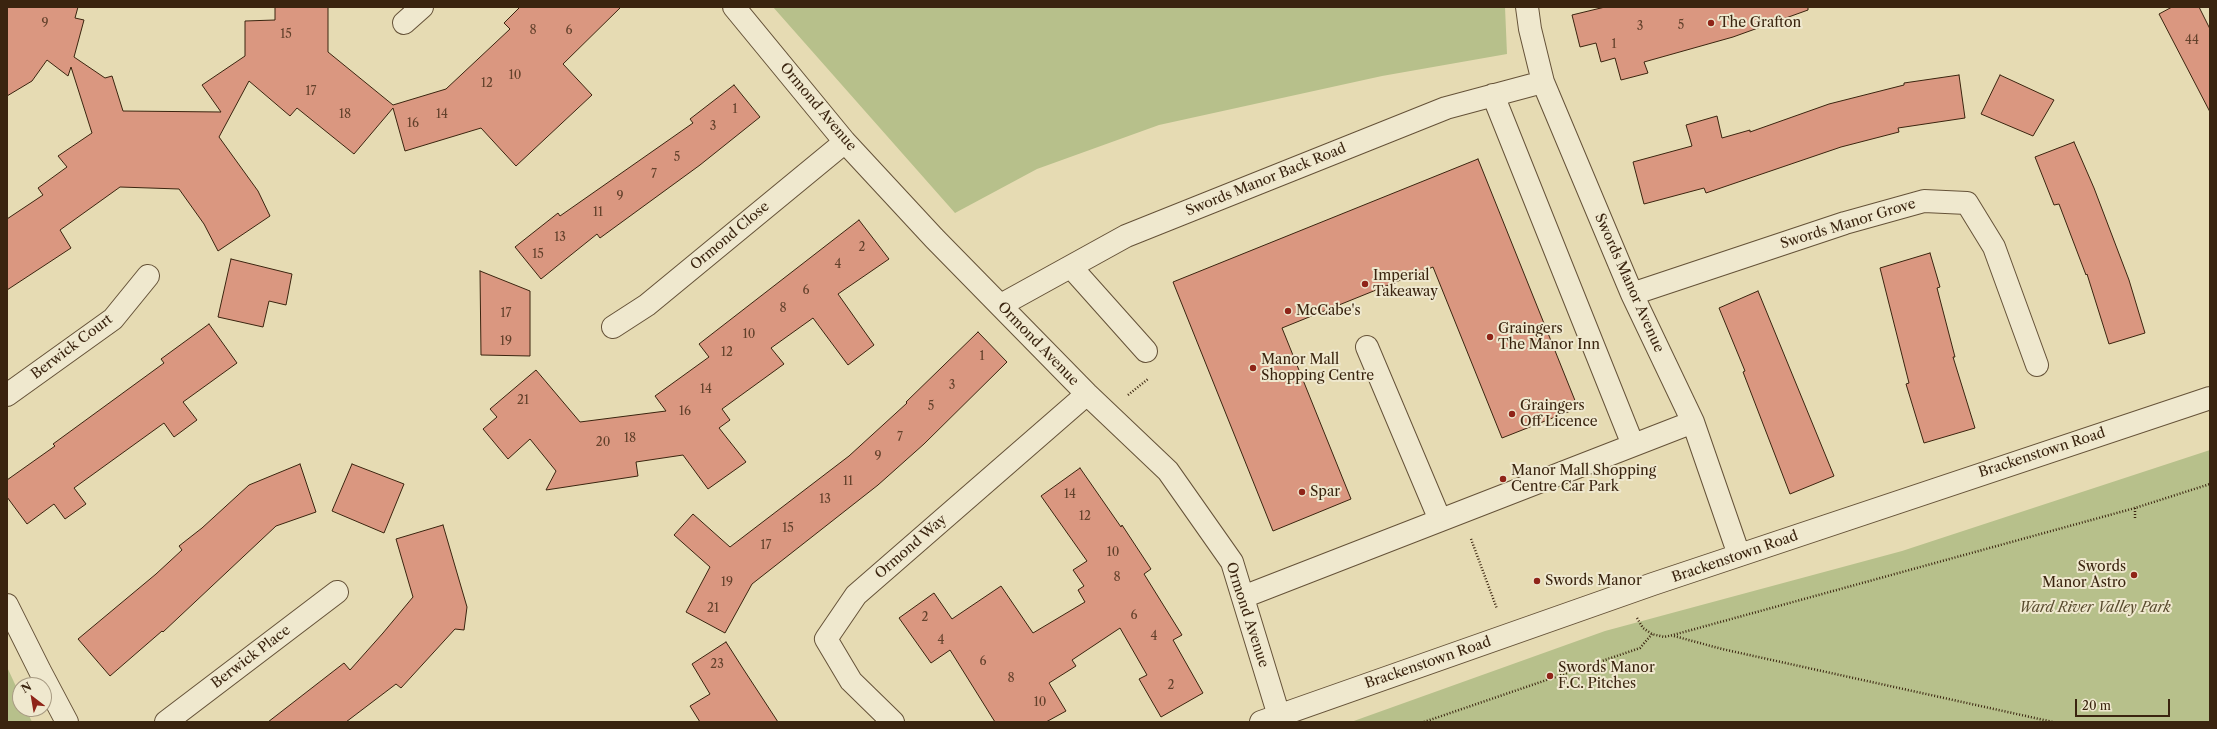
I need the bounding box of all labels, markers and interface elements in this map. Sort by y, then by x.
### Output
place label: The Grafton [1719,15,1801,31]
house number: 9 [41,17,49,31]
marker: The Grafton [1706,18,1716,28]
house number: 5 [1678,19,1684,33]
house number: 3 [1637,20,1643,34]
house number: 8 [529,24,537,38]
house number: 6 [565,24,573,38]
house number: 15 [280,28,292,42]
house number: 44 [2185,34,2199,48]
house number: 1 [1611,38,1617,52]
street label: Ormond Avenue [776,59,860,155]
house number: 10 [509,69,521,83]
house number: 12 [481,77,493,91]
house number: 17 [306,85,316,99]
house number: 1 [732,103,738,117]
house number: 18 [339,108,351,122]
house number: 14 [436,108,448,122]
house number: 16 [407,117,419,131]
house number: 3 [710,120,716,134]
street label: Swords Manor Back Road [1183,140,1349,220]
house number: 5 [674,151,680,165]
house number: 7 [651,168,657,182]
house number: 9 [616,190,624,204]
street label: Swords Manor Grove [1778,195,1918,253]
street label: Ormond Close [687,198,773,274]
house number: 11 [593,206,603,220]
street label: Swords Manor Avenue [1591,211,1667,355]
house number: 13 [554,231,566,245]
house number: 2 [859,241,865,255]
house number: 15 [532,248,544,262]
house number: 4 [835,258,841,272]
place label: Imperial Takeaway [1373,268,1438,300]
marker: Imperial Takeaway [1360,279,1370,289]
house number: 6 [802,284,810,298]
street label: Ormond Avenue [994,299,1082,389]
house number: 8 [779,302,787,316]
place label: McCabe's [1296,303,1361,319]
marker: McCabe's [1283,306,1293,316]
house number: 17 [501,307,511,321]
street label: Berwick Court [28,311,116,383]
place label: Graingers The Manor Inn [1498,321,1600,354]
house number: 10 [743,328,755,342]
marker: Graingers The Manor Inn [1485,332,1495,342]
house number: 19 [500,335,512,349]
house number: 12 [721,346,733,360]
house number: 1 [979,350,985,364]
place label: Manor Mall Shopping Centre [1261,352,1374,384]
marker: Manor Mall Shopping Centre [1248,363,1258,373]
house number: 3 [949,379,955,393]
house number: 14 [700,383,712,397]
house number: 21 [517,394,529,408]
place label: Graingers Off Licence [1520,398,1598,430]
house number: 5 [928,400,934,414]
house number: 16 [679,405,691,419]
marker: Graingers Off Licence [1507,409,1517,419]
street label: Brackenstown Road [1976,425,2108,481]
house number: 7 [897,431,903,445]
house number: 18 [624,432,636,446]
house number: 20 [596,436,610,450]
house number: 9 [874,450,882,464]
place label: Manor Mall Shopping Centre Car Park [1511,463,1656,496]
marker: Manor Mall Shopping Centre Car Park [1498,474,1508,484]
house number: 11 [843,475,853,489]
place label: Spar [1310,484,1340,500]
marker: Spar [1297,487,1307,497]
house number: 14 [1064,488,1076,502]
house number: 13 [819,493,831,507]
house number: 12 [1079,510,1091,524]
street label: Ormond Way [872,511,950,583]
house number: 15 [782,522,794,536]
street label: Brackenstown Road [1670,528,1800,586]
house number: 17 [761,539,771,553]
house number: 10 [1107,546,1119,560]
place label: Swords Manor Astro [2042,559,2126,592]
street label: Ormond Avenue [1222,560,1272,670]
marker: Swords Manor Astro [2129,570,2139,580]
house number: 8 [1113,571,1121,585]
place label: Swords Manor [1545,573,1642,589]
house number: 19 [721,576,733,590]
marker: Swords Manor [1532,576,1542,586]
park label: Ward River Valley Park [2019,600,2171,616]
house number: 21 [707,602,719,616]
house number: 6 [1130,609,1138,623]
house number: 2 [922,611,928,625]
street label: Berwick Place [208,622,294,692]
house number: 4 [1151,630,1157,644]
house number: 4 [938,634,944,648]
street label: Brackenstown Road [1363,634,1493,692]
house number: 6 [979,655,987,669]
house number: 23 [710,658,724,672]
place label: Swords Manor F.C. Pitches [1558,660,1655,692]
marker: Swords Manor F.C. Pitches [1545,671,1555,681]
house number: 8 [1007,672,1015,686]
north arrow [12,677,52,717]
text: N [19,679,34,696]
house number: 2 [1168,679,1174,693]
scale bar [2077,691,2172,717]
house number: 10 [1034,696,1046,710]
text: 20 m [2082,698,2111,713]

